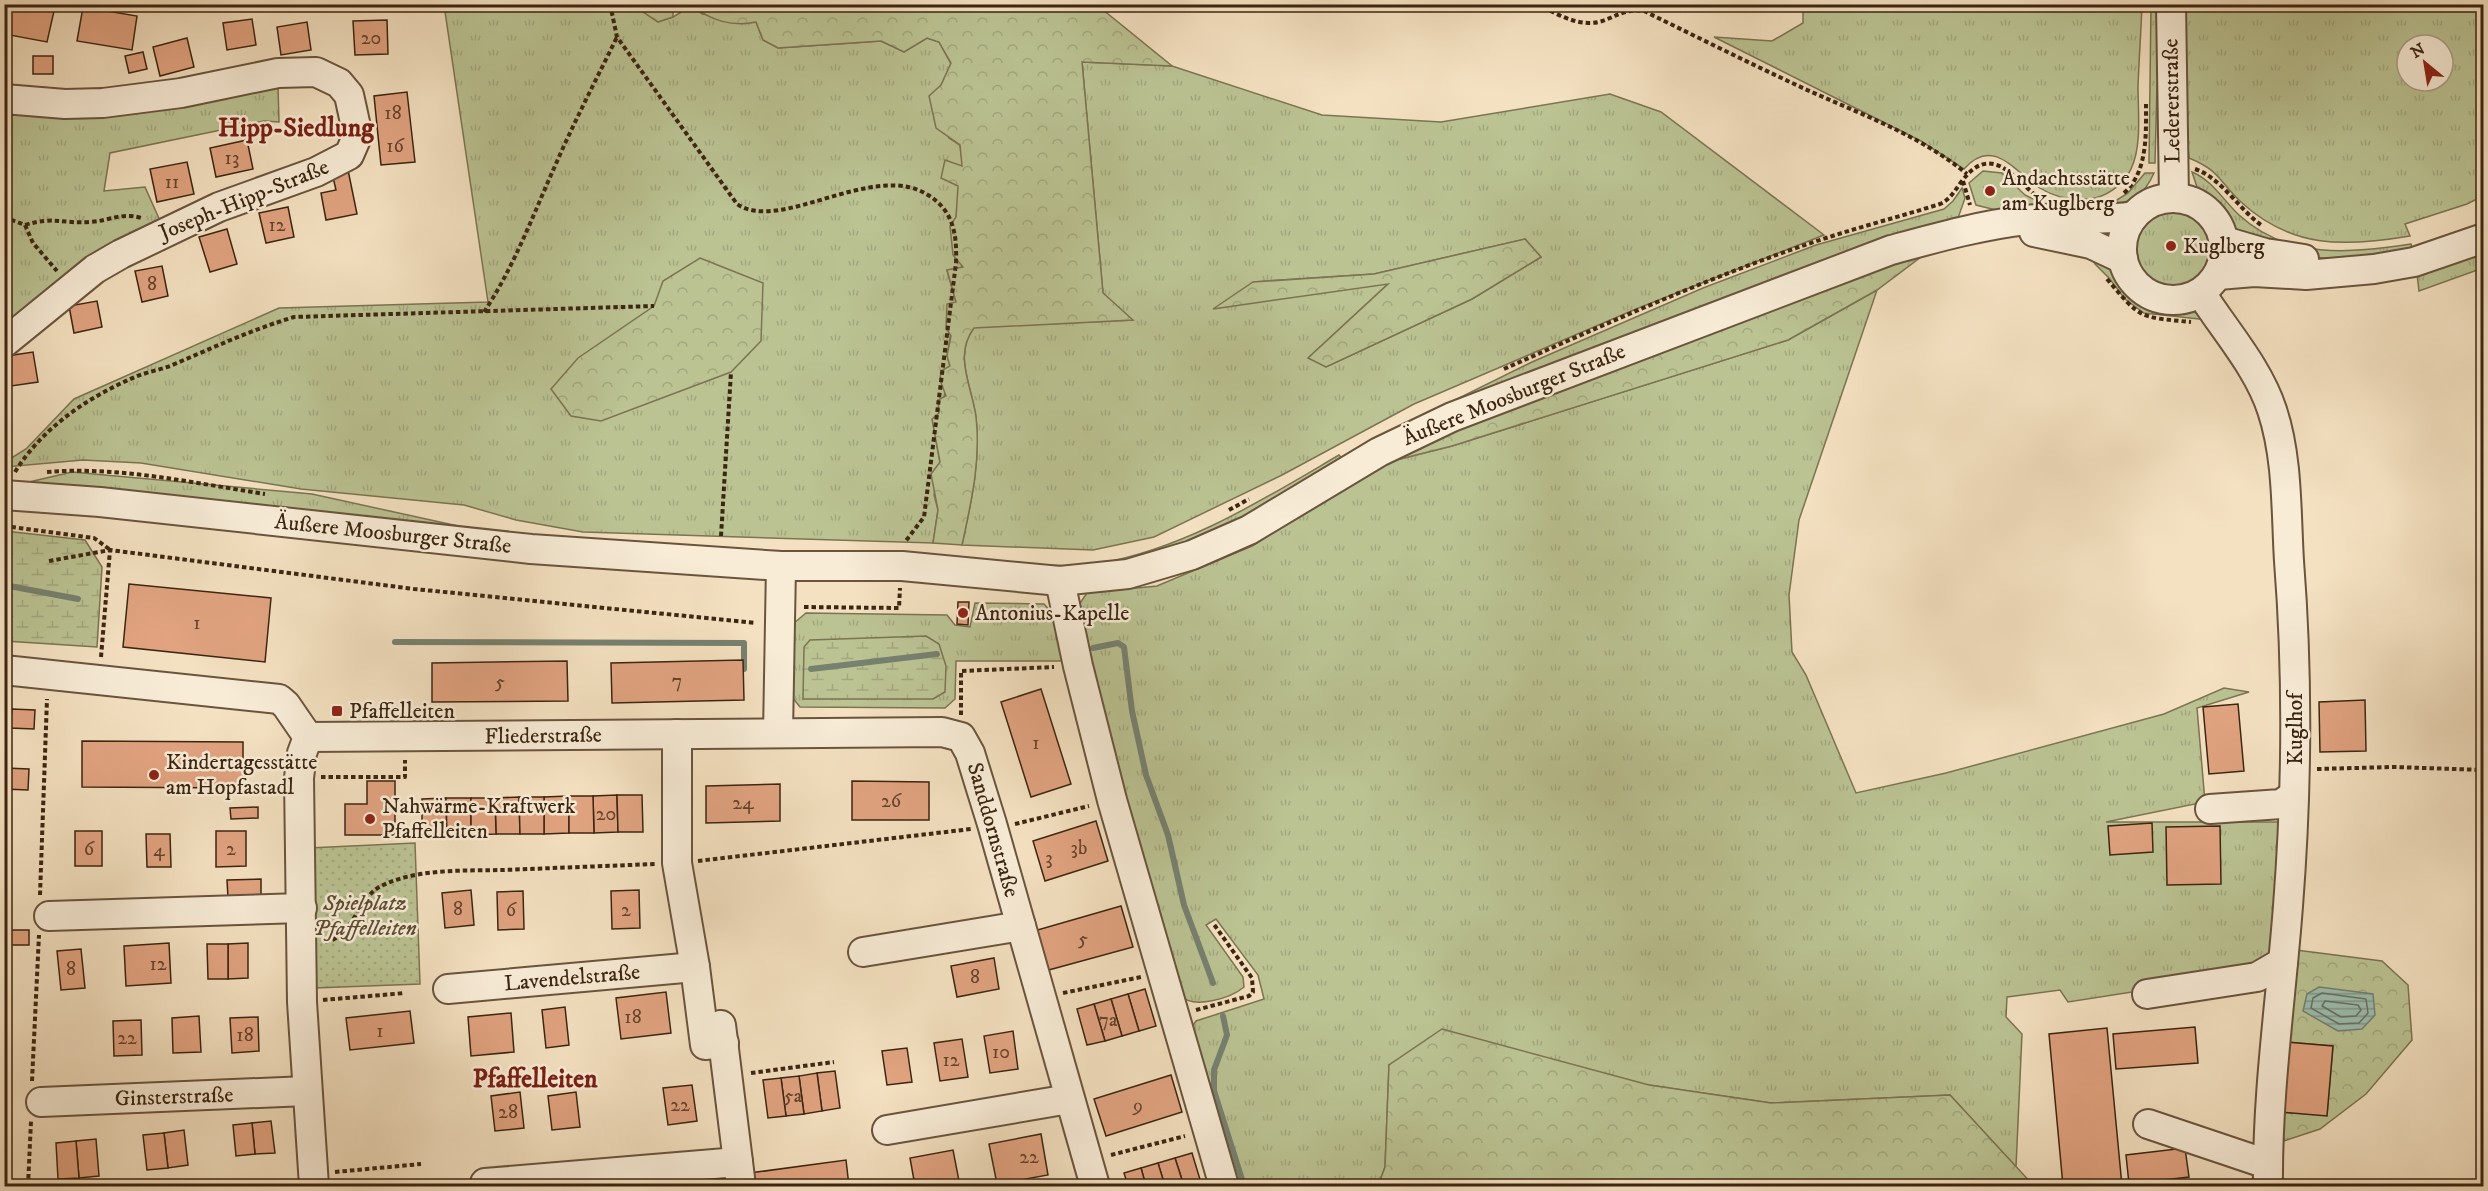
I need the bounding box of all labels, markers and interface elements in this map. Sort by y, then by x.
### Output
house number: 20 [361,26,381,51]
north arrow [2395,33,2455,93]
street label: Ledererstraße [2157,38,2187,164]
text: N [2407,39,2429,63]
house number: 18 [384,101,402,126]
district label: Hipp-Siedlung [218,112,375,145]
house number: 16 [386,134,404,159]
house number: 13 [225,146,239,171]
street label: Joseph-Hipp-Straße [153,154,333,247]
place label: Andachtsstätte am Kuglberg [2002,165,2130,217]
house number: 11 [165,170,179,195]
marker: Andachtsstätte am Kuglberg [1983,184,1997,198]
house number: 12 [268,213,286,238]
place label: Kuglberg [2183,233,2265,260]
marker: Kuglberg [2164,239,2178,253]
house number: 8 [147,272,157,297]
street label: Äußere Moosburger Straße [1399,338,1629,452]
street label: Äußere Moosburger Straße [273,508,513,560]
place label: Antonius-Kapelle [975,600,1129,627]
marker: Antonius-Kapelle [956,606,970,620]
house number: 1 [193,611,201,636]
house number: 7 [672,669,682,694]
house number: 5 [495,670,505,695]
street label: Kuglhof [2282,689,2309,765]
place label: Pfaffelleiten [349,698,455,725]
marker: Pfaffelleiten [330,704,344,718]
street label: Fliederstraße [484,721,602,751]
house number: 1 [1032,731,1040,756]
place label: Kindertagesstätte am Hopfastadl [166,749,317,801]
street label: Sanddornstraße [961,760,1025,900]
marker: Kindertagesstätte am Hopfastadl [147,768,161,782]
house number: 26 [881,789,902,814]
house number: 24 [732,791,754,816]
place label: Nahwärme-Kraftwerk Pfaffelleiten [382,793,576,845]
house number: 20 [596,802,616,827]
marker: Nahwärme-Kraftwerk Pfaffelleiten [363,812,377,826]
house number: 3b [1071,836,1087,861]
house number: 6 [84,837,95,862]
house number: 2 [226,837,236,862]
house number: 4 [153,838,165,863]
house number: 3 [1045,846,1053,871]
park label: Spielplatz Pfaffelleiten [313,890,417,942]
house number: 8 [453,897,463,922]
house number: 6 [506,898,517,923]
house number: 2 [621,898,631,923]
house number: 5 [1078,927,1088,952]
house number: 12 [149,952,167,977]
house number: 8 [66,957,76,982]
street label: Lavendelstraße [503,959,641,997]
house number: 8 [970,965,980,990]
house number: 18 [624,1005,642,1030]
house number: 7a [1098,1008,1118,1033]
house number: 1 [376,1019,384,1044]
house number: 18 [236,1023,254,1048]
house number: 22 [117,1026,137,1051]
house number: 10 [992,1040,1010,1065]
house number: 12 [942,1048,960,1073]
district label: Pfaffelleiten [472,1063,598,1096]
street label: Ginsterstraße [114,1081,234,1113]
house number: 5a [784,1084,803,1109]
house number: 22 [670,1093,690,1118]
house number: 9 [1132,1094,1143,1119]
house number: 28 [498,1100,518,1125]
house number: 22 [1019,1145,1039,1170]

